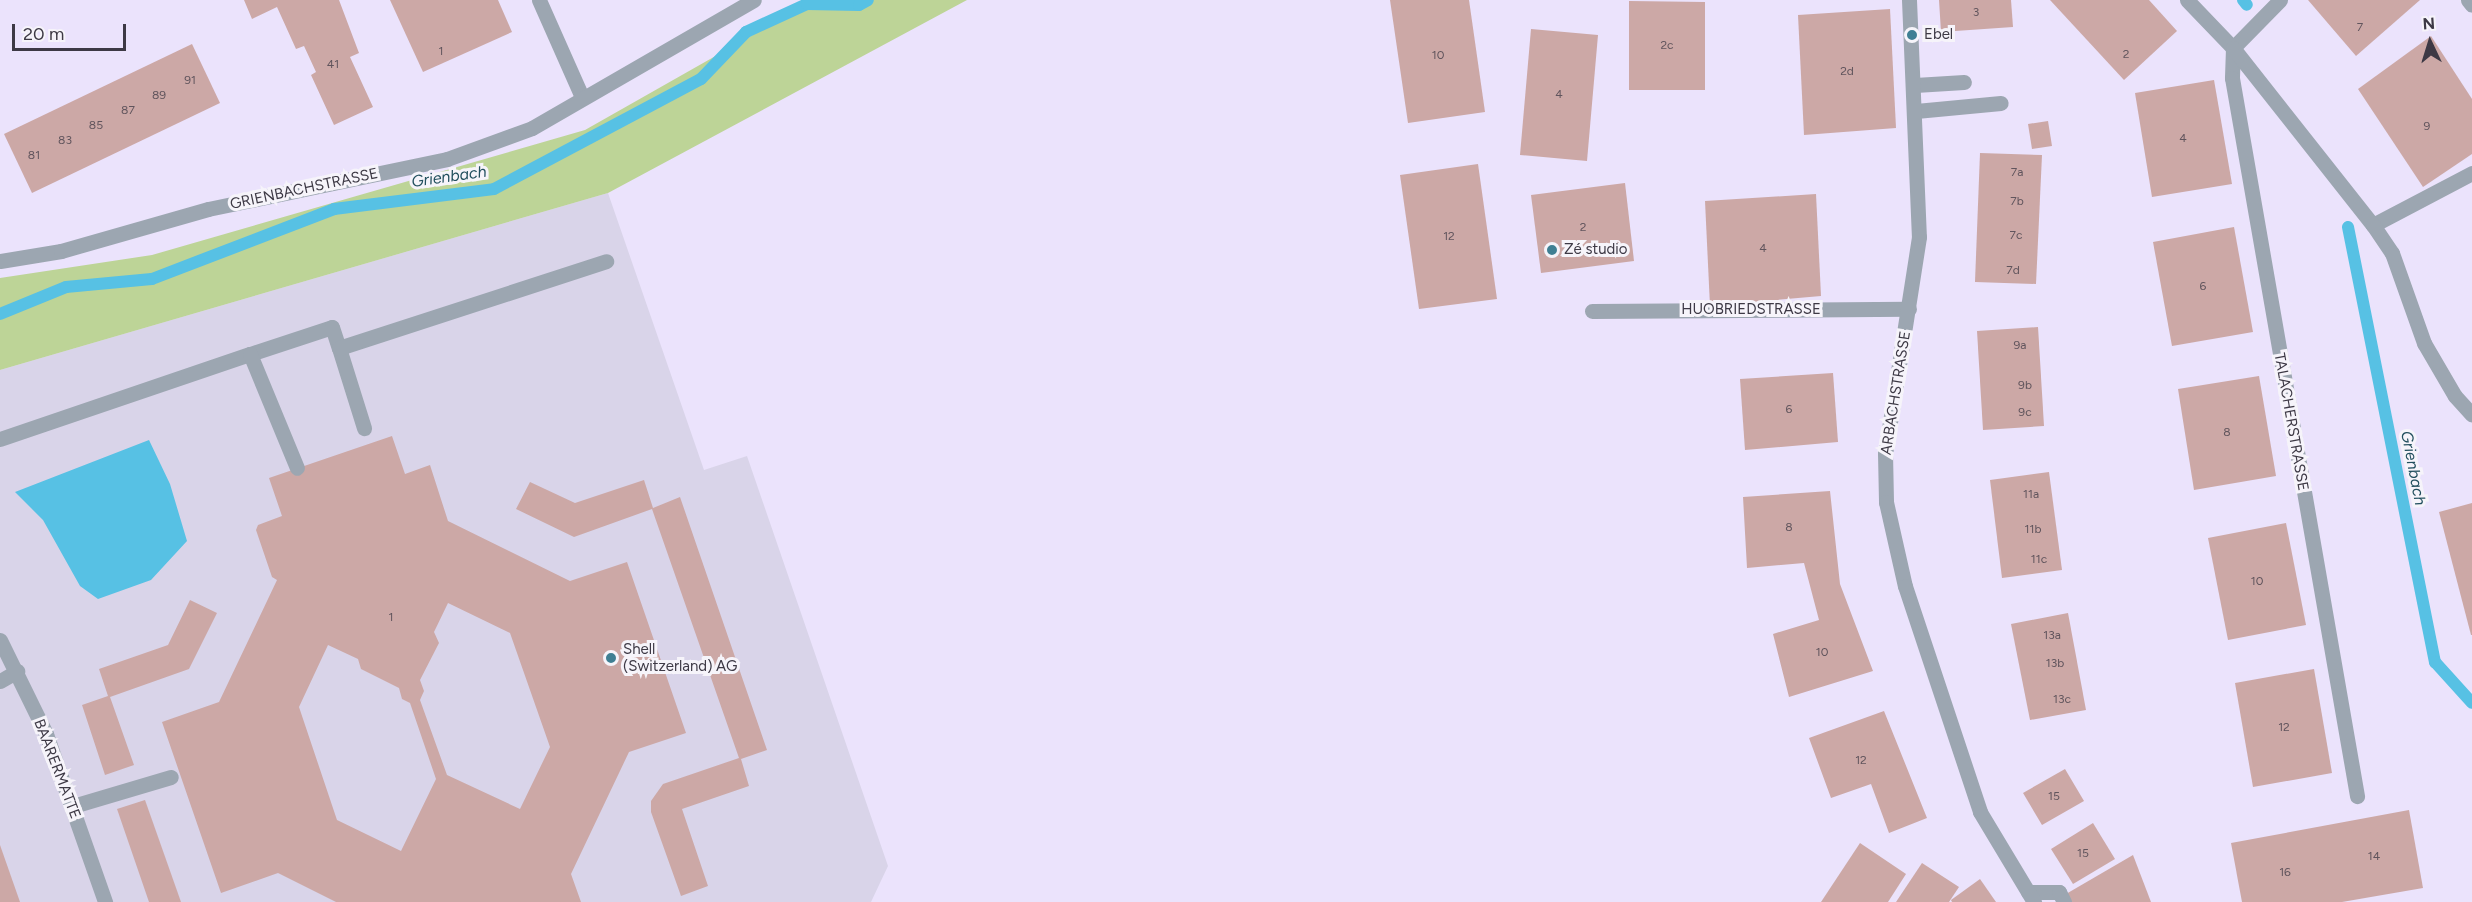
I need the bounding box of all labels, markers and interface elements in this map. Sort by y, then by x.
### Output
house number: 3 [1973,6,1979,20]
scale bar [15,12,129,50]
north arrow [2400,12,2460,72]
text: N [2422,14,2436,33]
house number: 7 [2357,21,2363,35]
text: 20 m [23,23,64,45]
place label: Ebel [1924,26,1953,44]
marker: Ebel [1905,28,1919,42]
house number: 2c [1660,39,1674,53]
house number: 1 [439,45,443,59]
house number: 2 [2123,48,2129,62]
house number: 10 [1432,49,1444,63]
house number: 41 [327,58,339,72]
house number: 2d [1840,65,1854,79]
house number: 91 [184,74,196,88]
house number: 4 [1555,88,1563,102]
house number: 89 [152,89,166,103]
house number: 87 [121,104,135,118]
house number: 85 [89,119,103,133]
house number: 9 [2424,120,2430,134]
house number: 4 [2179,132,2187,146]
house number: 83 [58,134,72,148]
house number: 81 [28,149,40,163]
water label: Grienbach [410,162,488,192]
street label: GRIENBACHSTRASSE [228,165,380,213]
house number: 7a [2011,166,2023,180]
house number: 7b [2010,195,2024,209]
house number: 2 [1580,221,1586,235]
house number: 7c [2010,229,2022,243]
house number: 12 [1443,230,1455,244]
place label: Zé studio [1564,241,1628,259]
house number: 4 [1759,242,1767,256]
marker: Zé studio [1545,243,1559,257]
house number: 7d [2006,264,2020,278]
house number: 6 [2200,280,2206,294]
street label: HUOBRIEDSTRASSE [1681,301,1821,319]
street label: ARBACHSTRASSE [1877,330,1915,456]
house number: 9a [2014,339,2026,353]
street label: TALACHERSTRASSE [2270,352,2312,492]
house number: 9b [2018,379,2032,393]
house number: 6 [1786,403,1792,417]
house number: 9c [2018,406,2032,420]
house number: 8 [2223,426,2231,440]
water label: Grienbach [2396,429,2430,507]
house number: 11a [2023,488,2039,502]
house number: 8 [1785,521,1793,535]
house number: 11b [2025,523,2041,537]
house number: 11c [2031,553,2047,567]
house number: 10 [2251,575,2263,589]
house number: 1 [389,611,393,625]
house number: 13a [2043,629,2061,643]
place label: Shell (Switzerland) AG [623,640,737,675]
house number: 10 [1816,646,1828,660]
marker: Shell (Switzerland) AG [604,651,618,665]
house number: 13b [2046,657,2064,671]
house number: 13c [2053,693,2071,707]
street label: BAARERMATTE [30,717,84,821]
house number: 12 [2278,721,2290,735]
house number: 12 [1855,754,1867,768]
house number: 15 [2048,790,2060,804]
house number: 15 [2077,847,2089,861]
house number: 14 [2368,850,2380,864]
house number: 16 [2279,866,2291,880]

